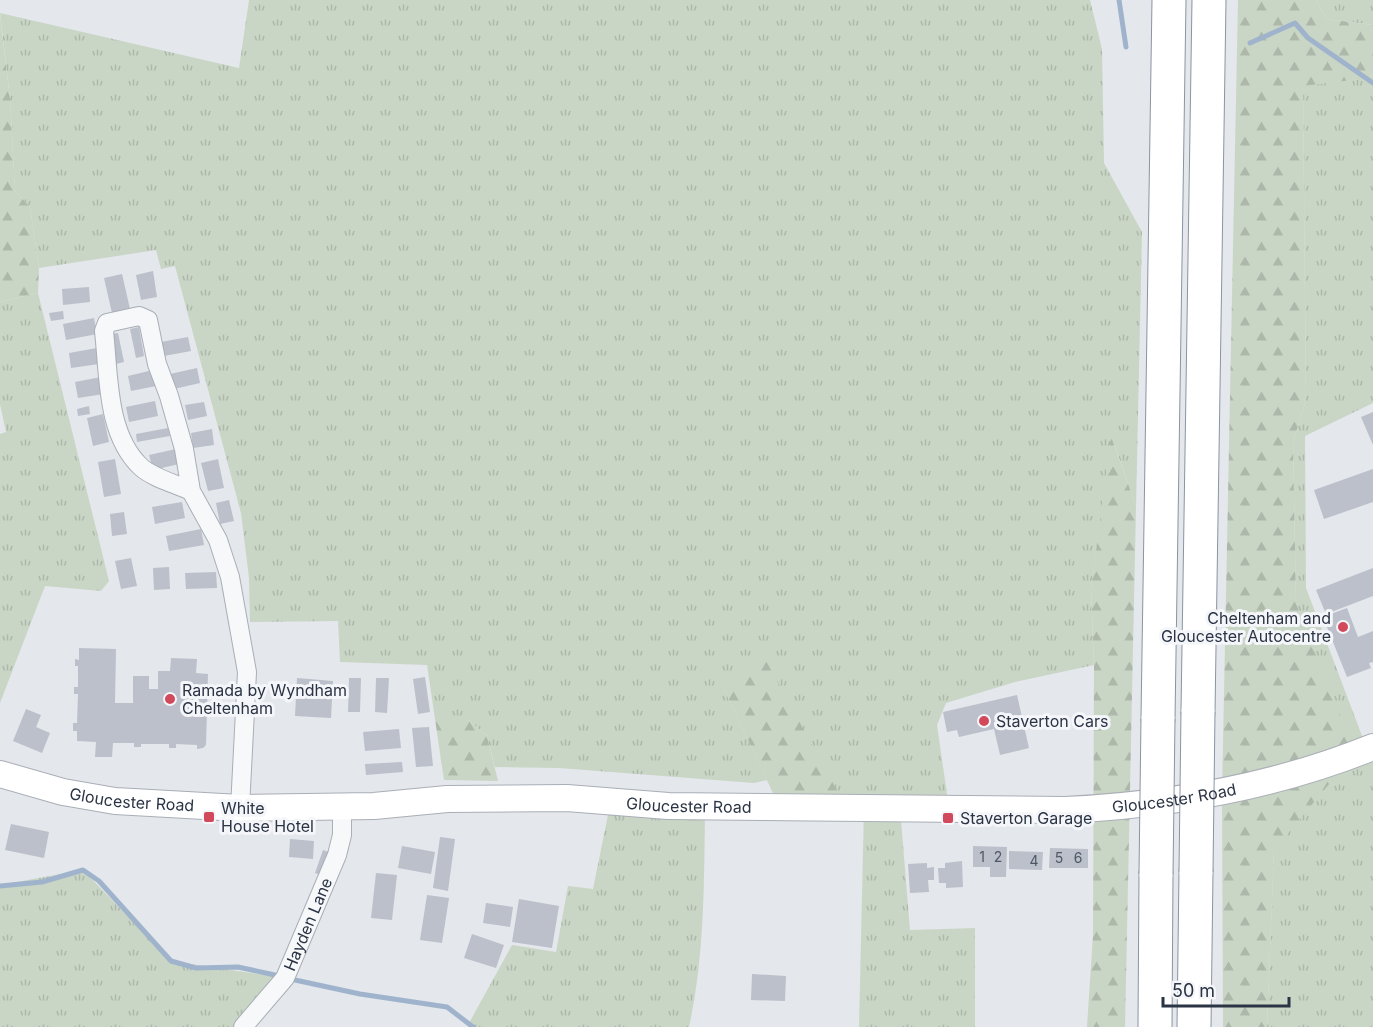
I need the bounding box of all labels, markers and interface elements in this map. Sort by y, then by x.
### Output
place label: Cheltenham and Gloucester Autocentre [1161,608,1331,646]
marker: Cheltenham and Gloucester Autocentre [1336,620,1350,634]
place label: Ramada by Wyndham Cheltenham [182,680,347,718]
marker: Ramada by Wyndham Cheltenham [163,692,177,706]
place label: Staverton Cars [996,711,1108,731]
marker: Staverton Cars [977,714,991,728]
street label: Gloucester Road [1111,779,1238,817]
street label: Gloucester Road [68,783,195,815]
street label: Gloucester Road [626,793,752,817]
place label: White House Hotel [221,798,314,836]
place label: Staverton Garage [960,808,1092,828]
marker: White House Hotel [202,810,216,824]
marker: Staverton Garage [941,811,955,825]
house number: 1 [979,848,985,865]
house number: 2 [994,848,1002,865]
house number: 5 [1055,849,1063,866]
house number: 6 [1074,849,1082,866]
house number: 4 [1029,852,1039,869]
street label: Hayden Lane [279,875,336,974]
scale bar [1163,970,1289,1008]
text: 50 m [1172,980,1215,1001]

